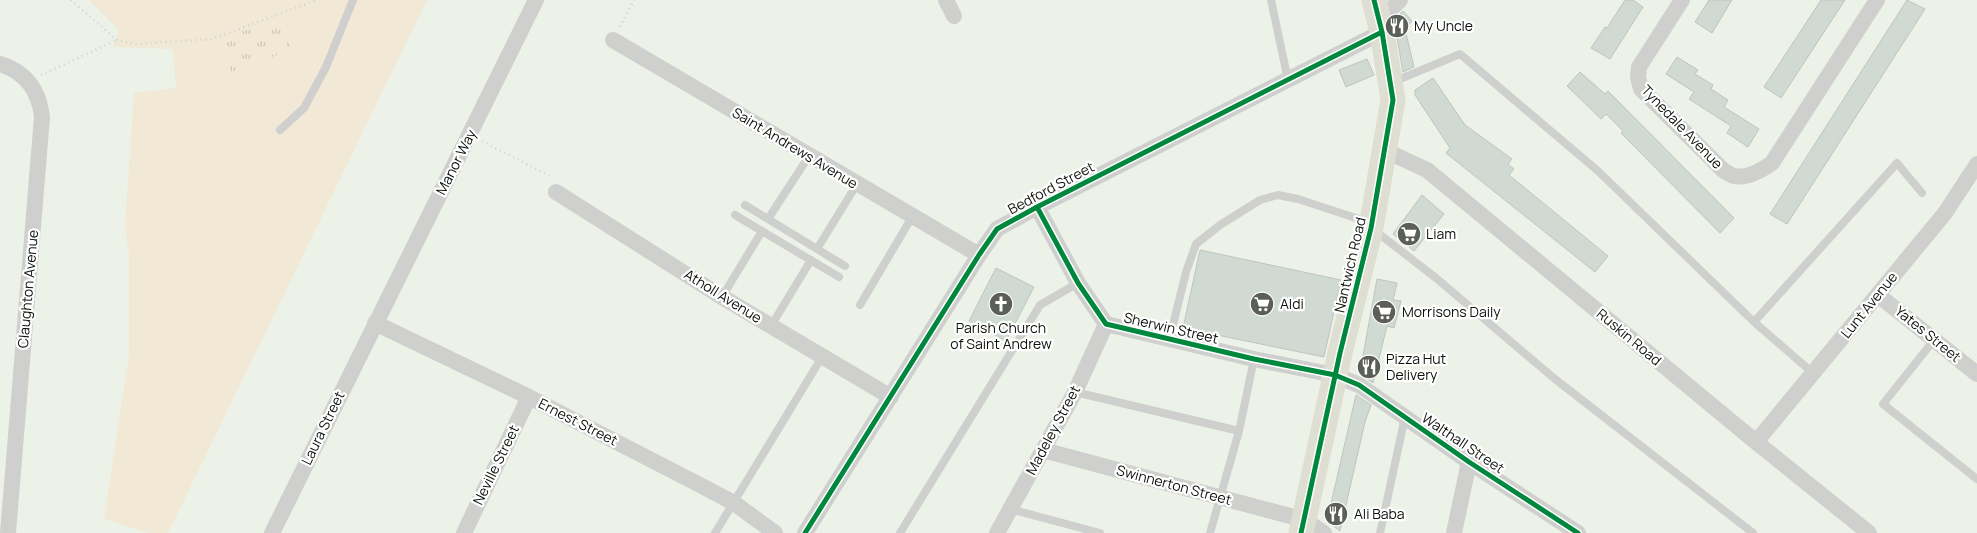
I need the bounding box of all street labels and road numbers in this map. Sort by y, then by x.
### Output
street label: Tynedale Avenue [1638,81,1727,173]
street label: Saint Andrews Avenue [729,103,862,193]
street label: Manor Way [431,125,480,198]
street label: Bedford Street [1004,157,1098,218]
street label: Nantwich Road [1329,215,1370,314]
street label: Claughton Avenue [13,229,42,349]
street label: Atholl Avenue [681,264,766,327]
street label: Lunt Avenue [1836,268,1901,342]
street label: Yates Street [1892,301,1965,366]
street label: Ruskin Road [1593,304,1666,369]
street label: Sherwin Street [1122,307,1221,348]
street label: Madeley Street [1021,381,1084,478]
street label: Laura Street [297,387,349,468]
street label: Ernest Street [535,393,621,450]
street label: Walthall Street [1418,408,1509,477]
street label: Neville Street [468,421,523,508]
street label: Swinnerton Street [1115,460,1234,509]

